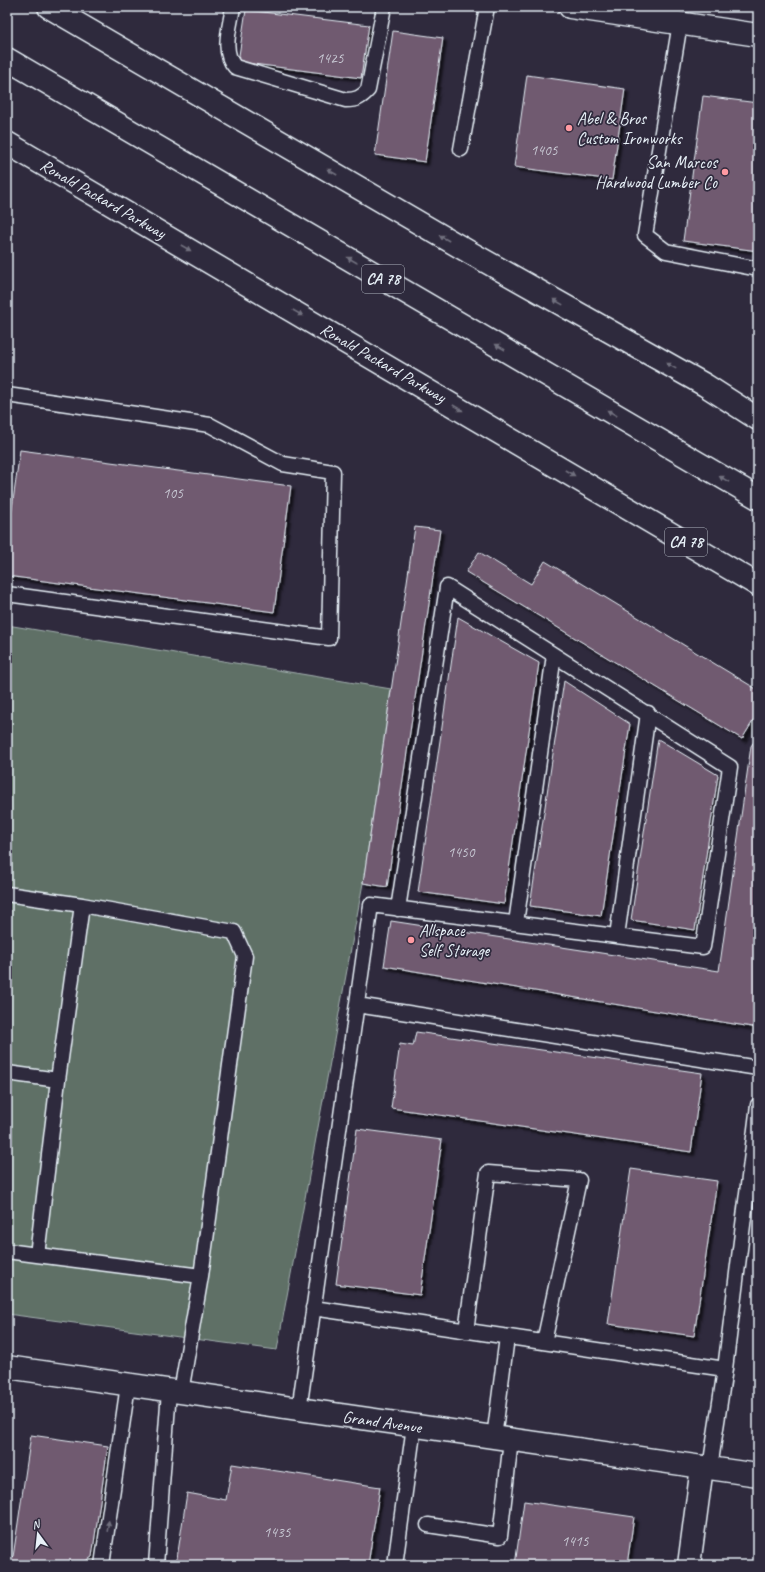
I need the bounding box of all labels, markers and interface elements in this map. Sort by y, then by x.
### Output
house number: 1425 [316,49,345,68]
place label: Abel & Bros Custom Ironworks [577,108,684,149]
marker: Abel & Bros Custom Ironworks [564,123,574,133]
house number: 1405 [530,141,559,160]
place label: San Marcos Hardwood Lumber Co [595,152,719,193]
street label: Ronald Packard Parkway [36,155,171,244]
marker: San Marcos Hardwood Lumber Co [720,167,730,177]
one-way arrow [326,169,338,176]
one-way arrow [439,235,450,242]
one-way arrow [180,244,192,251]
one-way arrow [346,257,358,264]
road number: CA 78 [362,265,404,293]
one-way arrow [552,299,563,306]
one-way arrow [292,310,304,317]
street label: Ronald Packard Parkway [316,319,451,408]
one-way arrow [494,344,506,351]
one-way arrow [665,363,677,370]
one-way arrow [452,404,464,411]
one-way arrow [606,409,618,416]
one-way arrow [564,470,576,477]
one-way arrow [718,475,730,482]
house number: 105 [163,484,184,503]
road number: CA 78 [665,528,707,556]
house number: 1450 [447,843,476,862]
place label: Allspace Self Storage [419,920,491,961]
marker: Allspace Self Storage [406,935,416,945]
street label: Grand Avenue [341,1406,424,1438]
north arrow [18,1514,58,1554]
text: N [30,1516,43,1532]
one-way arrow [105,1520,111,1532]
house number: 1435 [263,1523,292,1542]
house number: 1415 [561,1532,590,1551]

